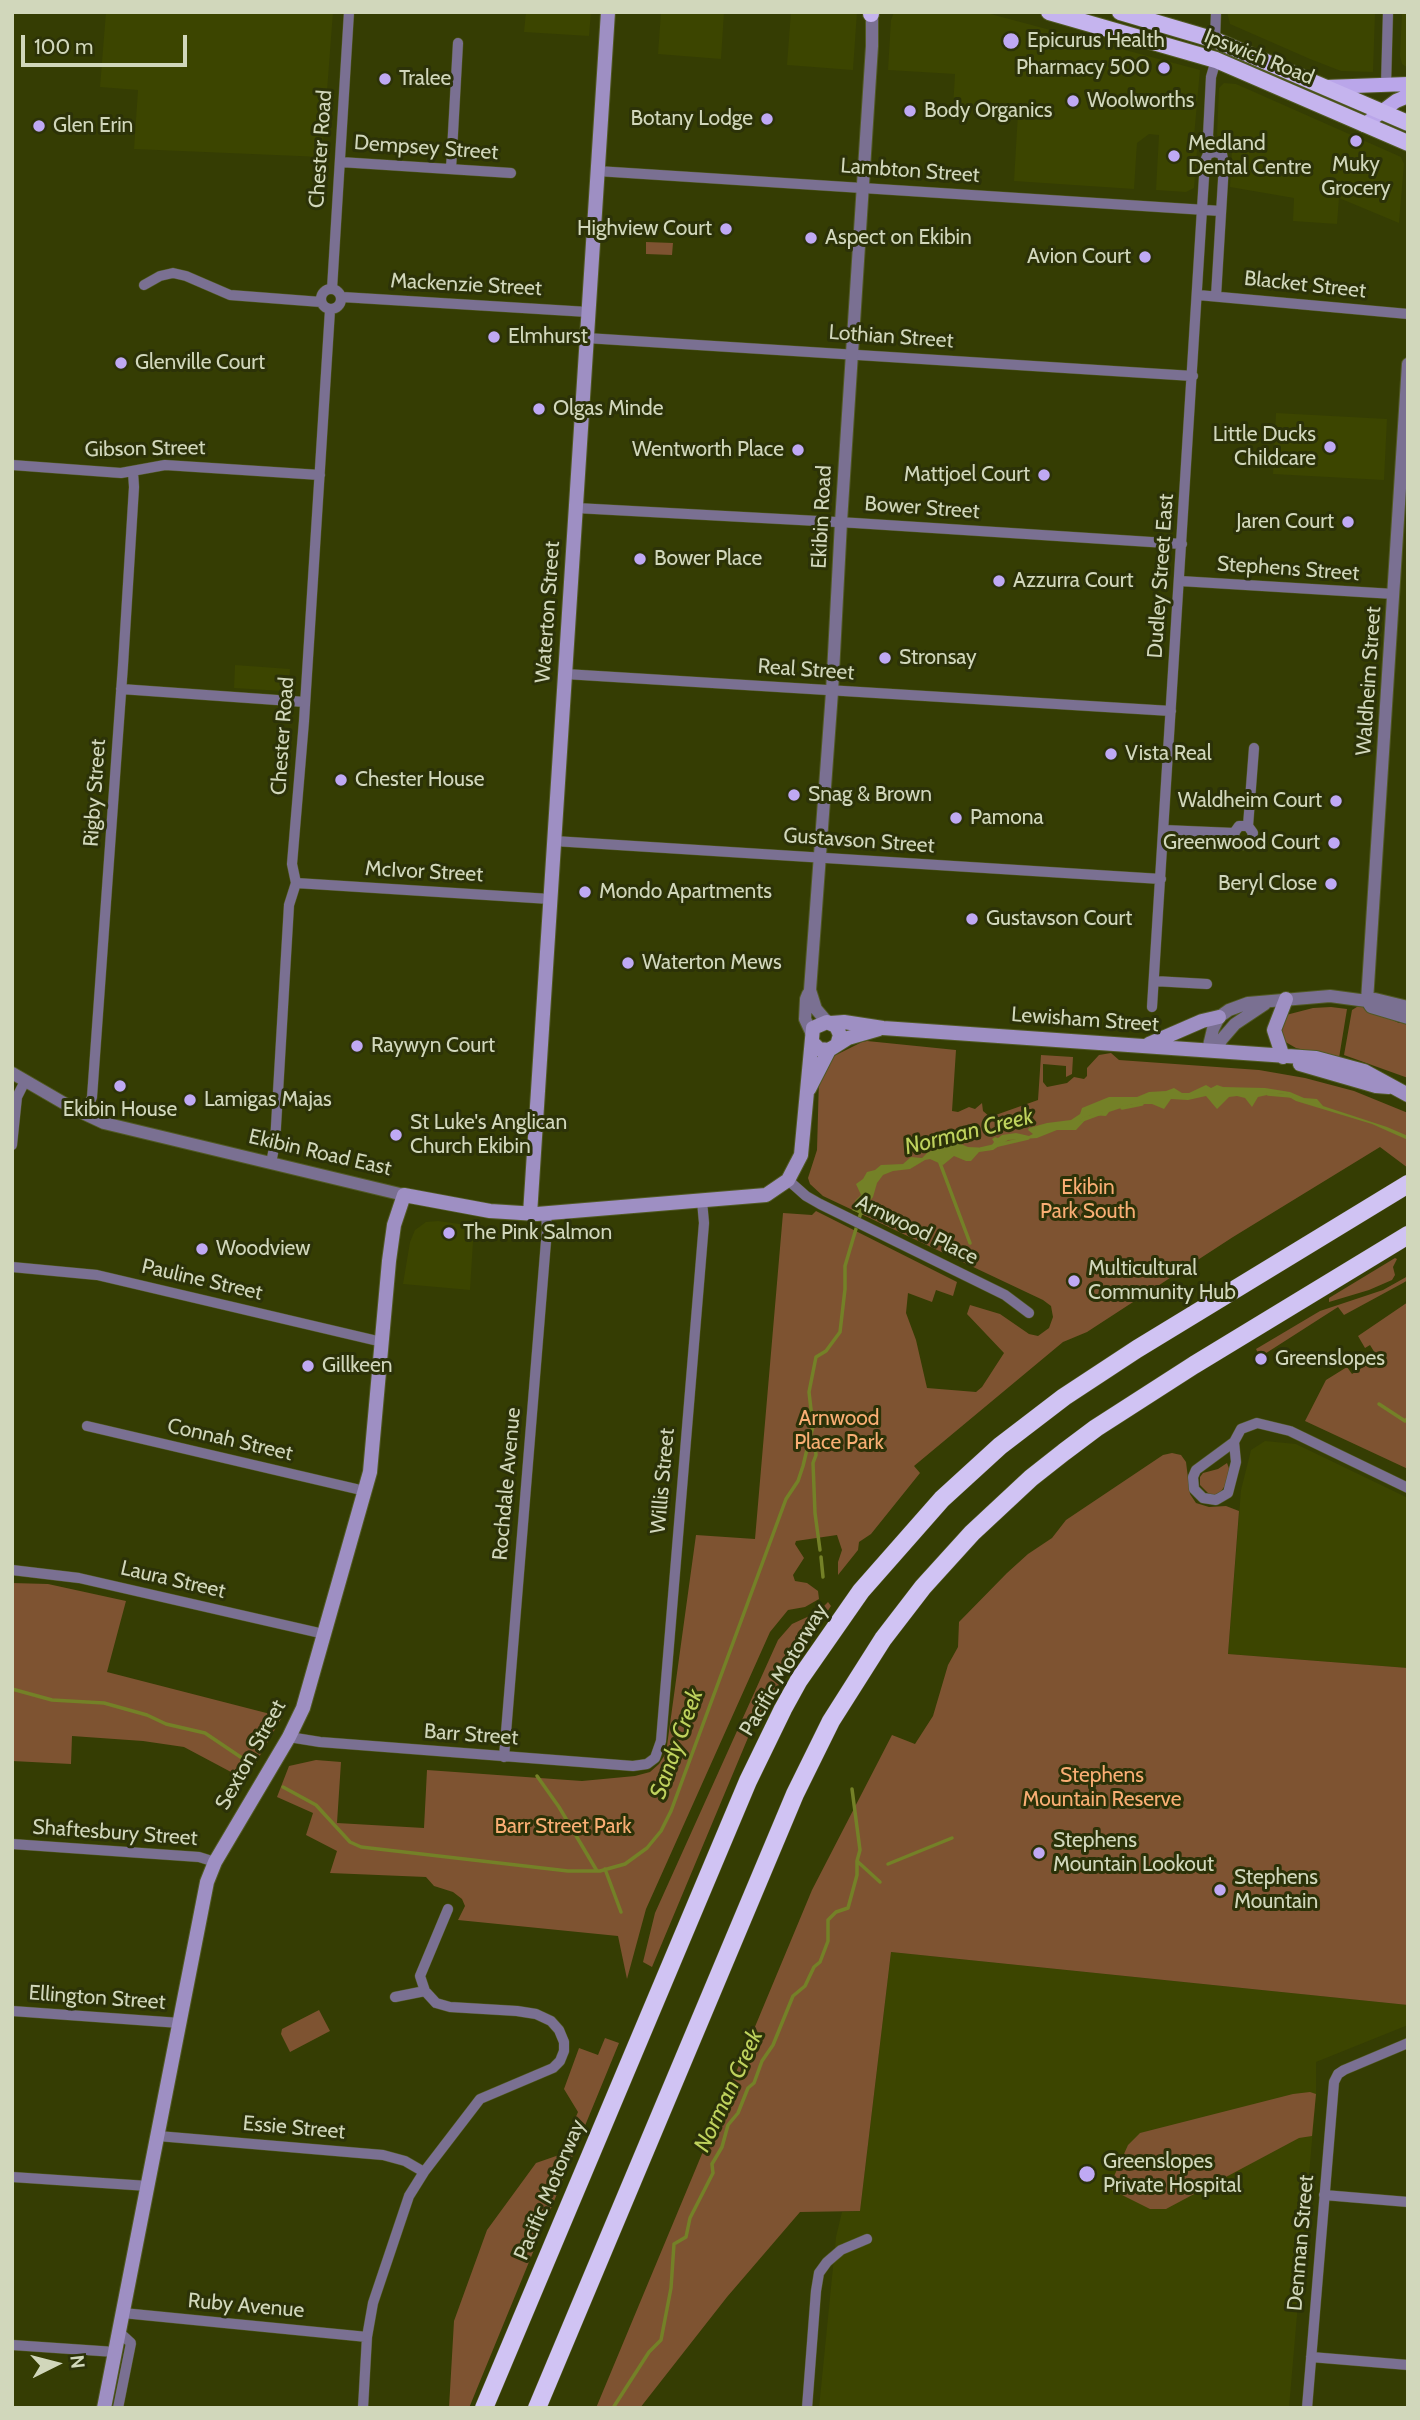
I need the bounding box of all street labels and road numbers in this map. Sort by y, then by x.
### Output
street label: Ipswich Road [1200,24,1318,90]
street label: Chester Road [304,89,338,209]
street label: Dempsey Street [353,130,499,166]
street label: Lambton Street [840,154,980,188]
street label: Blacket Street [1243,266,1367,304]
street label: Mackenzie Street [390,268,542,302]
street label: Lothian Street [828,320,954,354]
street label: Gibson Street [84,435,206,463]
street label: Ekibin Road [807,465,837,569]
street label: Bower Street [864,491,980,525]
street label: Dudley Street East [1143,493,1179,659]
street label: Waterton Street [530,540,566,684]
street label: Stephens Street [1216,551,1360,587]
street label: Waldheim Street [1351,606,1387,756]
street label: Real Street [757,654,855,686]
street label: Chester Road [266,676,300,796]
street label: Rigby Street [79,738,111,848]
street label: Gustavson Street [783,823,935,859]
street label: McIvor Street [364,856,484,888]
street label: Lewisham Street [1010,1002,1160,1038]
street label: Ekibin Road East [246,1124,394,1182]
street label: Arnwood Place [852,1190,982,1270]
street label: Pauline Street [139,1254,265,1306]
street label: Rochdale Avenue [488,1407,526,1561]
street label: Connah Street [165,1413,295,1467]
street label: Willis Street [646,1427,680,1535]
street label: Laura Street [118,1556,228,1604]
street label: Pacific Motorway [735,1599,833,1741]
street label: Sexton Street [210,1696,292,1814]
street label: Barr Street [423,1719,519,1751]
street label: Shaftesbury Street [32,1815,198,1851]
street label: Ellington Street [28,1981,166,2015]
street label: Essie Street [242,2111,346,2145]
street label: Pacific Motorway [509,2116,591,2264]
street label: Denman Street [1282,2174,1320,2312]
street label: Ruby Avenue [187,2288,305,2324]

